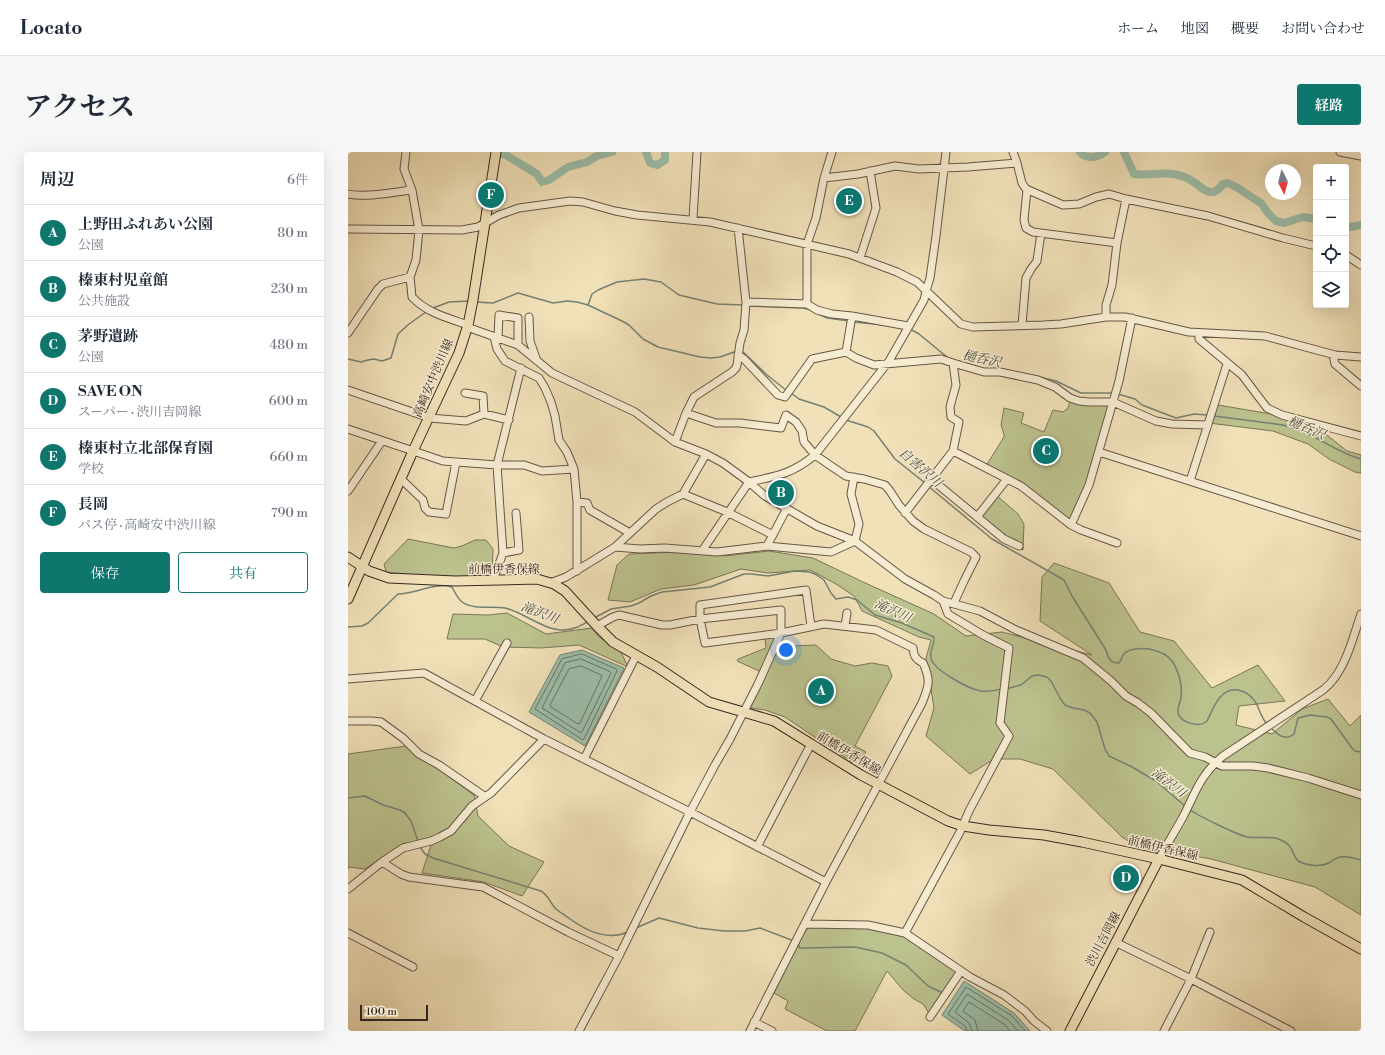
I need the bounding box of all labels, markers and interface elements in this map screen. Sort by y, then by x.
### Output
text: Locato [20,16,82,40]
text: ホーム [1117,20,1159,38]
text: 地図 [1181,20,1209,38]
text: 概要 [1231,20,1259,38]
text: お問い合わせ [1281,20,1365,38]
button: 経路 [1297,84,1361,125]
text: アクセス [24,90,135,125]
north arrow [1265,164,1301,200]
map controls [1313,164,1349,308]
button: + [1313,164,1349,200]
text: 周辺 [40,169,74,191]
text: 6件 [287,172,308,188]
pin: F [478,180,504,210]
pin: E [836,186,862,216]
button: − [1313,200,1349,236]
text: 上野田ふれあい公園 [78,215,213,234]
text: A [48,225,58,241]
text: 80 m [277,225,308,241]
button: locate [1313,236,1349,272]
text: 公園 [78,237,104,253]
text: 榛東村児童館 [78,271,168,290]
button: layers [1313,272,1349,308]
text: B [48,281,58,297]
text: 230 m [271,281,308,297]
text: 公共施設 [78,293,130,309]
text: 茅野遺跡 [78,327,138,346]
text: C [48,337,58,353]
text: 480 m [270,337,308,353]
street label: 高崎安中渋川線 [410,337,457,420]
water label: 樋呑沢 [961,347,1004,371]
text: 公園 [78,349,104,365]
text: SAVE ON [78,382,143,401]
text: D [48,393,58,409]
text: 600 m [269,393,308,409]
text: スーパー · 渋川吉岡線 [78,404,201,420]
water label: 樋呑沢 [1286,413,1330,444]
pin: C [1033,436,1059,466]
text: 榛東村立北部保育園 [78,439,213,458]
water label: 自害沢川 [895,445,947,492]
text: E [48,449,58,465]
text: 660 m [270,449,308,465]
text: 学校 [78,461,104,477]
pin: B [768,478,794,508]
text: 長岡 [78,495,108,514]
text: F [48,505,58,521]
text: 790 m [271,505,308,521]
text: バス停 · 高崎安中渋川線 [78,517,216,533]
button: 保存 [40,552,170,593]
button: 共有 [178,552,308,593]
street label: 前橋伊香保線 [468,562,540,577]
water label: 滝沢川 [872,596,915,627]
water label: 滝沢川 [519,598,563,628]
your location [776,640,796,660]
pin: A [808,676,834,706]
street label: 前橋伊香保線 [814,728,883,778]
water label: 滝沢川 [1148,765,1190,802]
street label: 前橋伊香保線 [1126,833,1200,864]
pin: D [1113,863,1139,893]
street label: 渋川吉岡線 [1083,909,1124,969]
scale bar [360,1003,428,1022]
text: 100 m [366,1005,397,1019]

